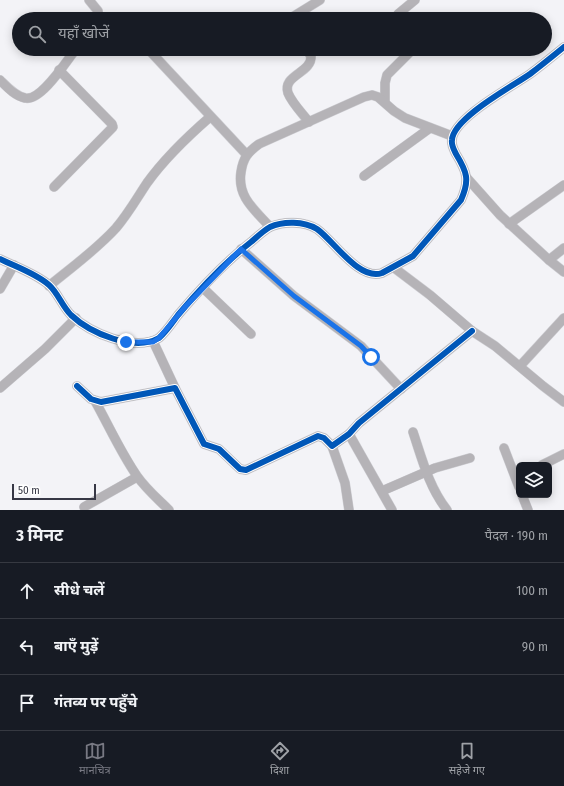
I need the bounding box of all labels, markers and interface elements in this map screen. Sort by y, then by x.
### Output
search box [12,12,552,56]
icon: search [26,23,48,45]
text: यहाँ खोजें [58,24,109,42]
route end [117,333,135,351]
route start [362,348,380,366]
map controls [516,462,552,498]
button: layers [516,462,552,498]
scale bar [12,482,96,501]
text: 50 m [18,484,40,497]
text: 3 मिनट [16,525,63,546]
text: पैदल · 190 m [485,528,548,543]
icon: ahead [16,580,38,602]
text: सीधे चलें [54,581,104,599]
text: 100 m [516,583,548,598]
icon: left [16,636,38,658]
text: बाएँ मुड़ें [54,637,98,655]
text: 90 m [522,639,548,654]
icon: arrive [16,692,38,714]
text: गंतव्य पर पहुँचे [54,693,137,711]
tab: मानचित्र [79,740,110,778]
tab: दिशा [269,740,291,778]
tab: सहेजे गए [449,740,485,778]

